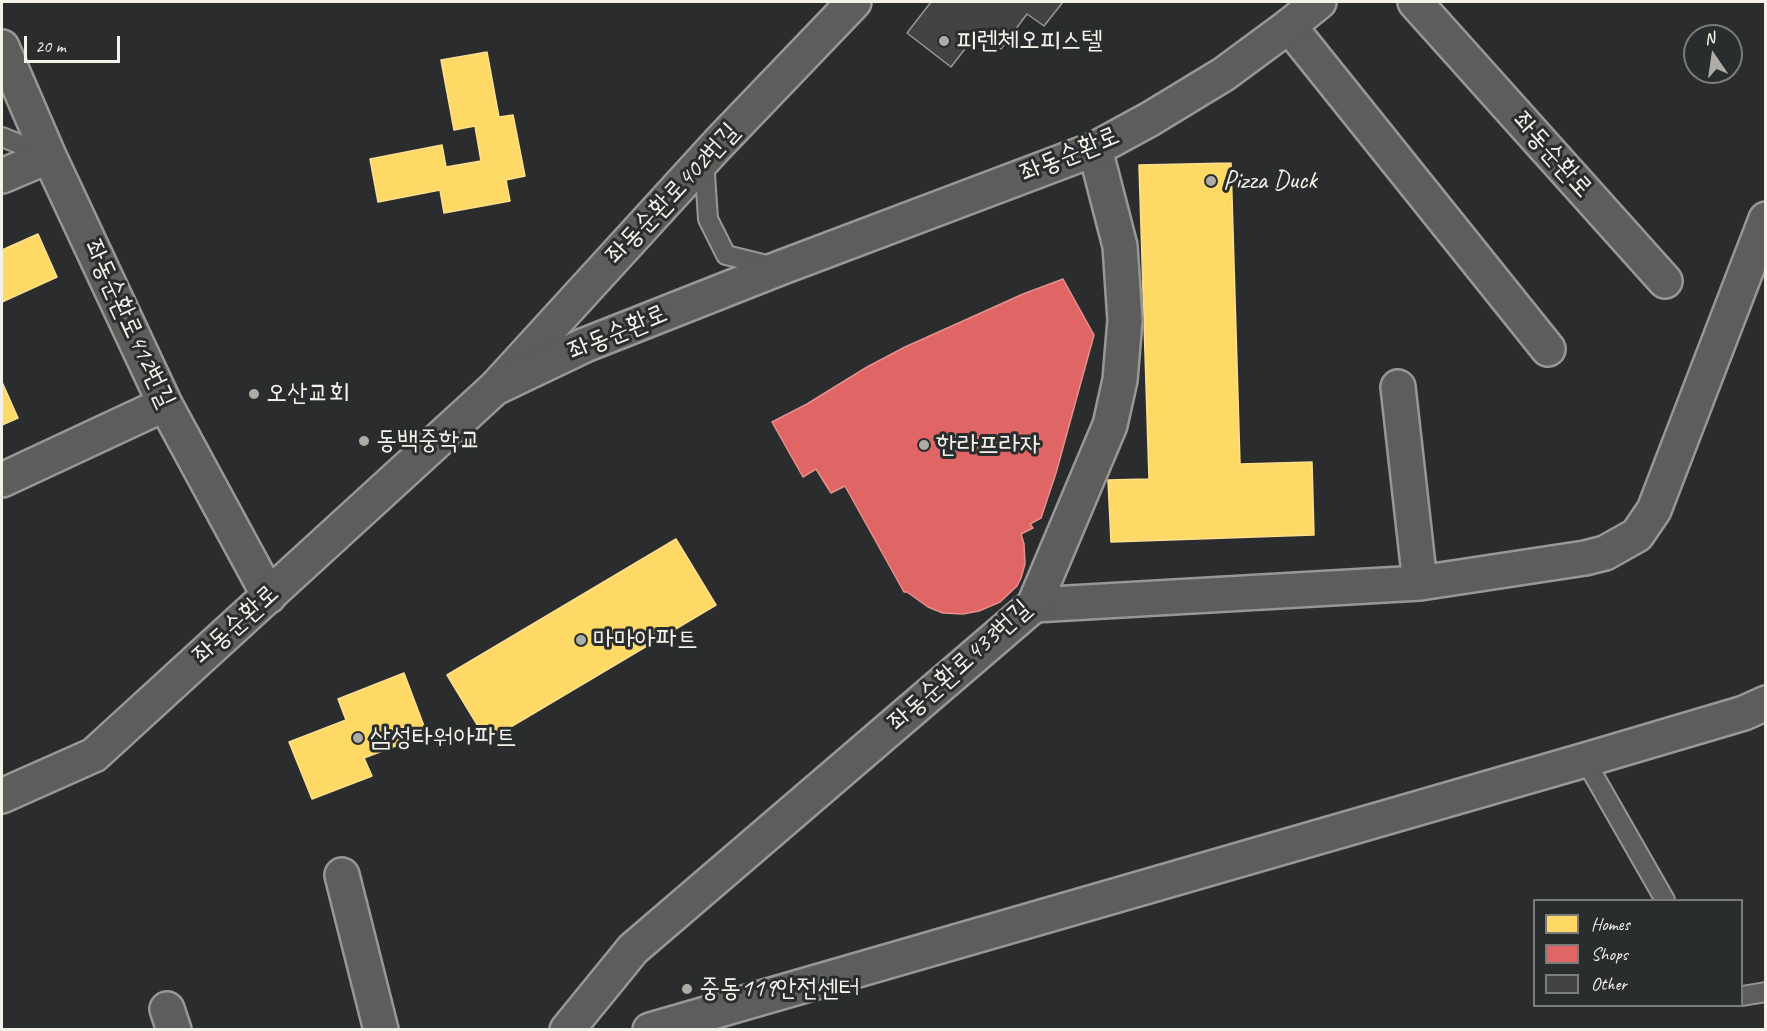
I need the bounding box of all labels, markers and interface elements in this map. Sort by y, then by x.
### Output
scale bar [27,24,123,62]
north arrow [1683,24,1743,84]
place label: 피렌체오피스텔 [956,25,1102,57]
text: N [1702,28,1716,49]
marker: 피렌체오피스텔 [937,34,951,48]
text: 20 m [35,35,66,57]
street label: 좌동순환로 [1505,106,1599,204]
street label: 좌동순환로402번길 [600,117,746,271]
street label: 좌동순환로 [1016,120,1124,190]
place label: Pizza Duck [1223,165,1317,197]
marker: Pizza Duck [1204,174,1218,188]
street label: 좌동순환로412번길 [76,235,182,413]
street label: 좌동순환로 [564,298,672,368]
place label: 오산교회 [266,378,350,410]
marker: 오산교회 [247,387,261,401]
place label: 동백중학교 [376,425,481,457]
place label: 한라프라자 [936,429,1041,461]
marker: 동백중학교 [357,434,371,448]
marker: 한라프라자 [917,438,931,452]
street label: 좌동순환로 [187,578,285,672]
street label: 좌동순환로433번길 [882,594,1038,738]
place label: 마마아파트 [593,624,698,656]
marker: 마마아파트 [574,633,588,647]
place label: 삼성타워아파트 [370,722,516,754]
marker: 삼성타워아파트 [351,731,365,745]
legend [1533,899,1743,1007]
text: Homes [1591,913,1630,935]
text: Shops [1591,943,1628,965]
place label: 중동119안전센터 [699,973,860,1005]
text: Other [1591,973,1627,995]
marker: 중동119안전센터 [680,982,694,996]

